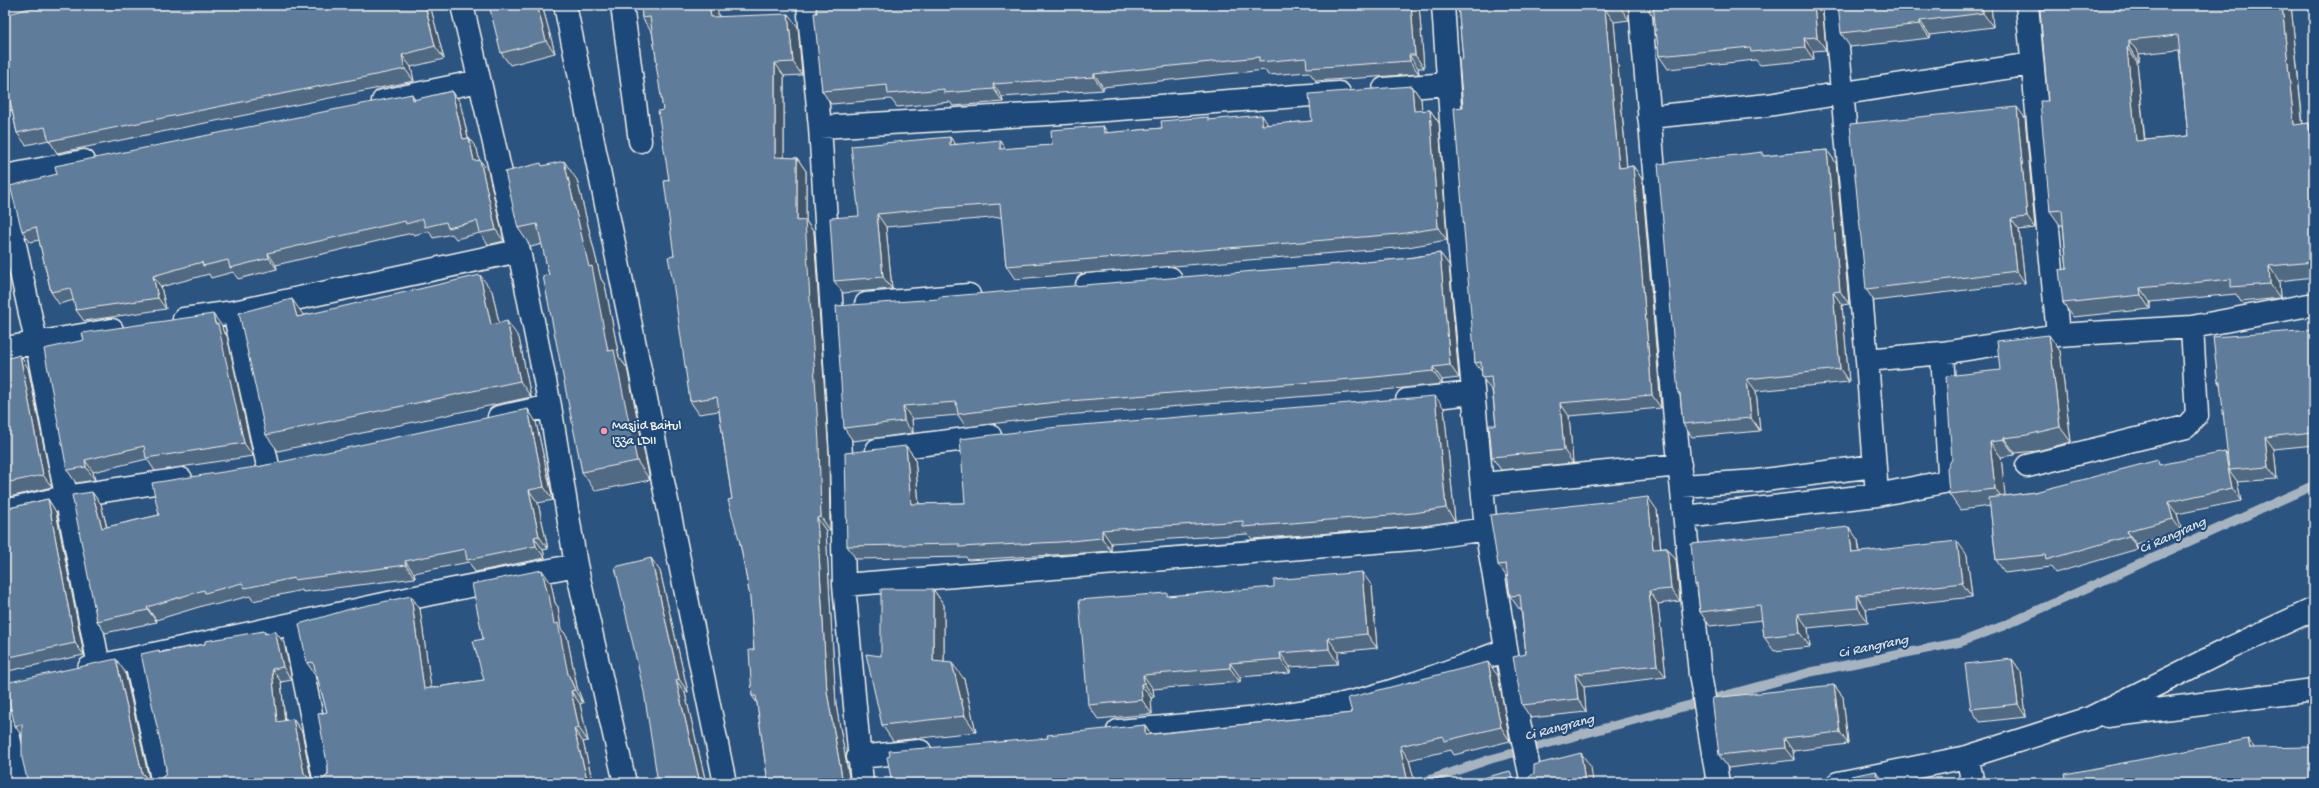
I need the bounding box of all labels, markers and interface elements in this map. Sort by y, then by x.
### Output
place label: Masjid Baitul Izza LDII [612,419,681,449]
marker: Masjid Baitul Izza LDII [599,426,609,436]
water label: Ci Rangrang [2137,514,2210,558]
water label: Ci Rangrang [1837,632,1911,663]
water label: Ci Rangrang [1523,711,1597,746]

